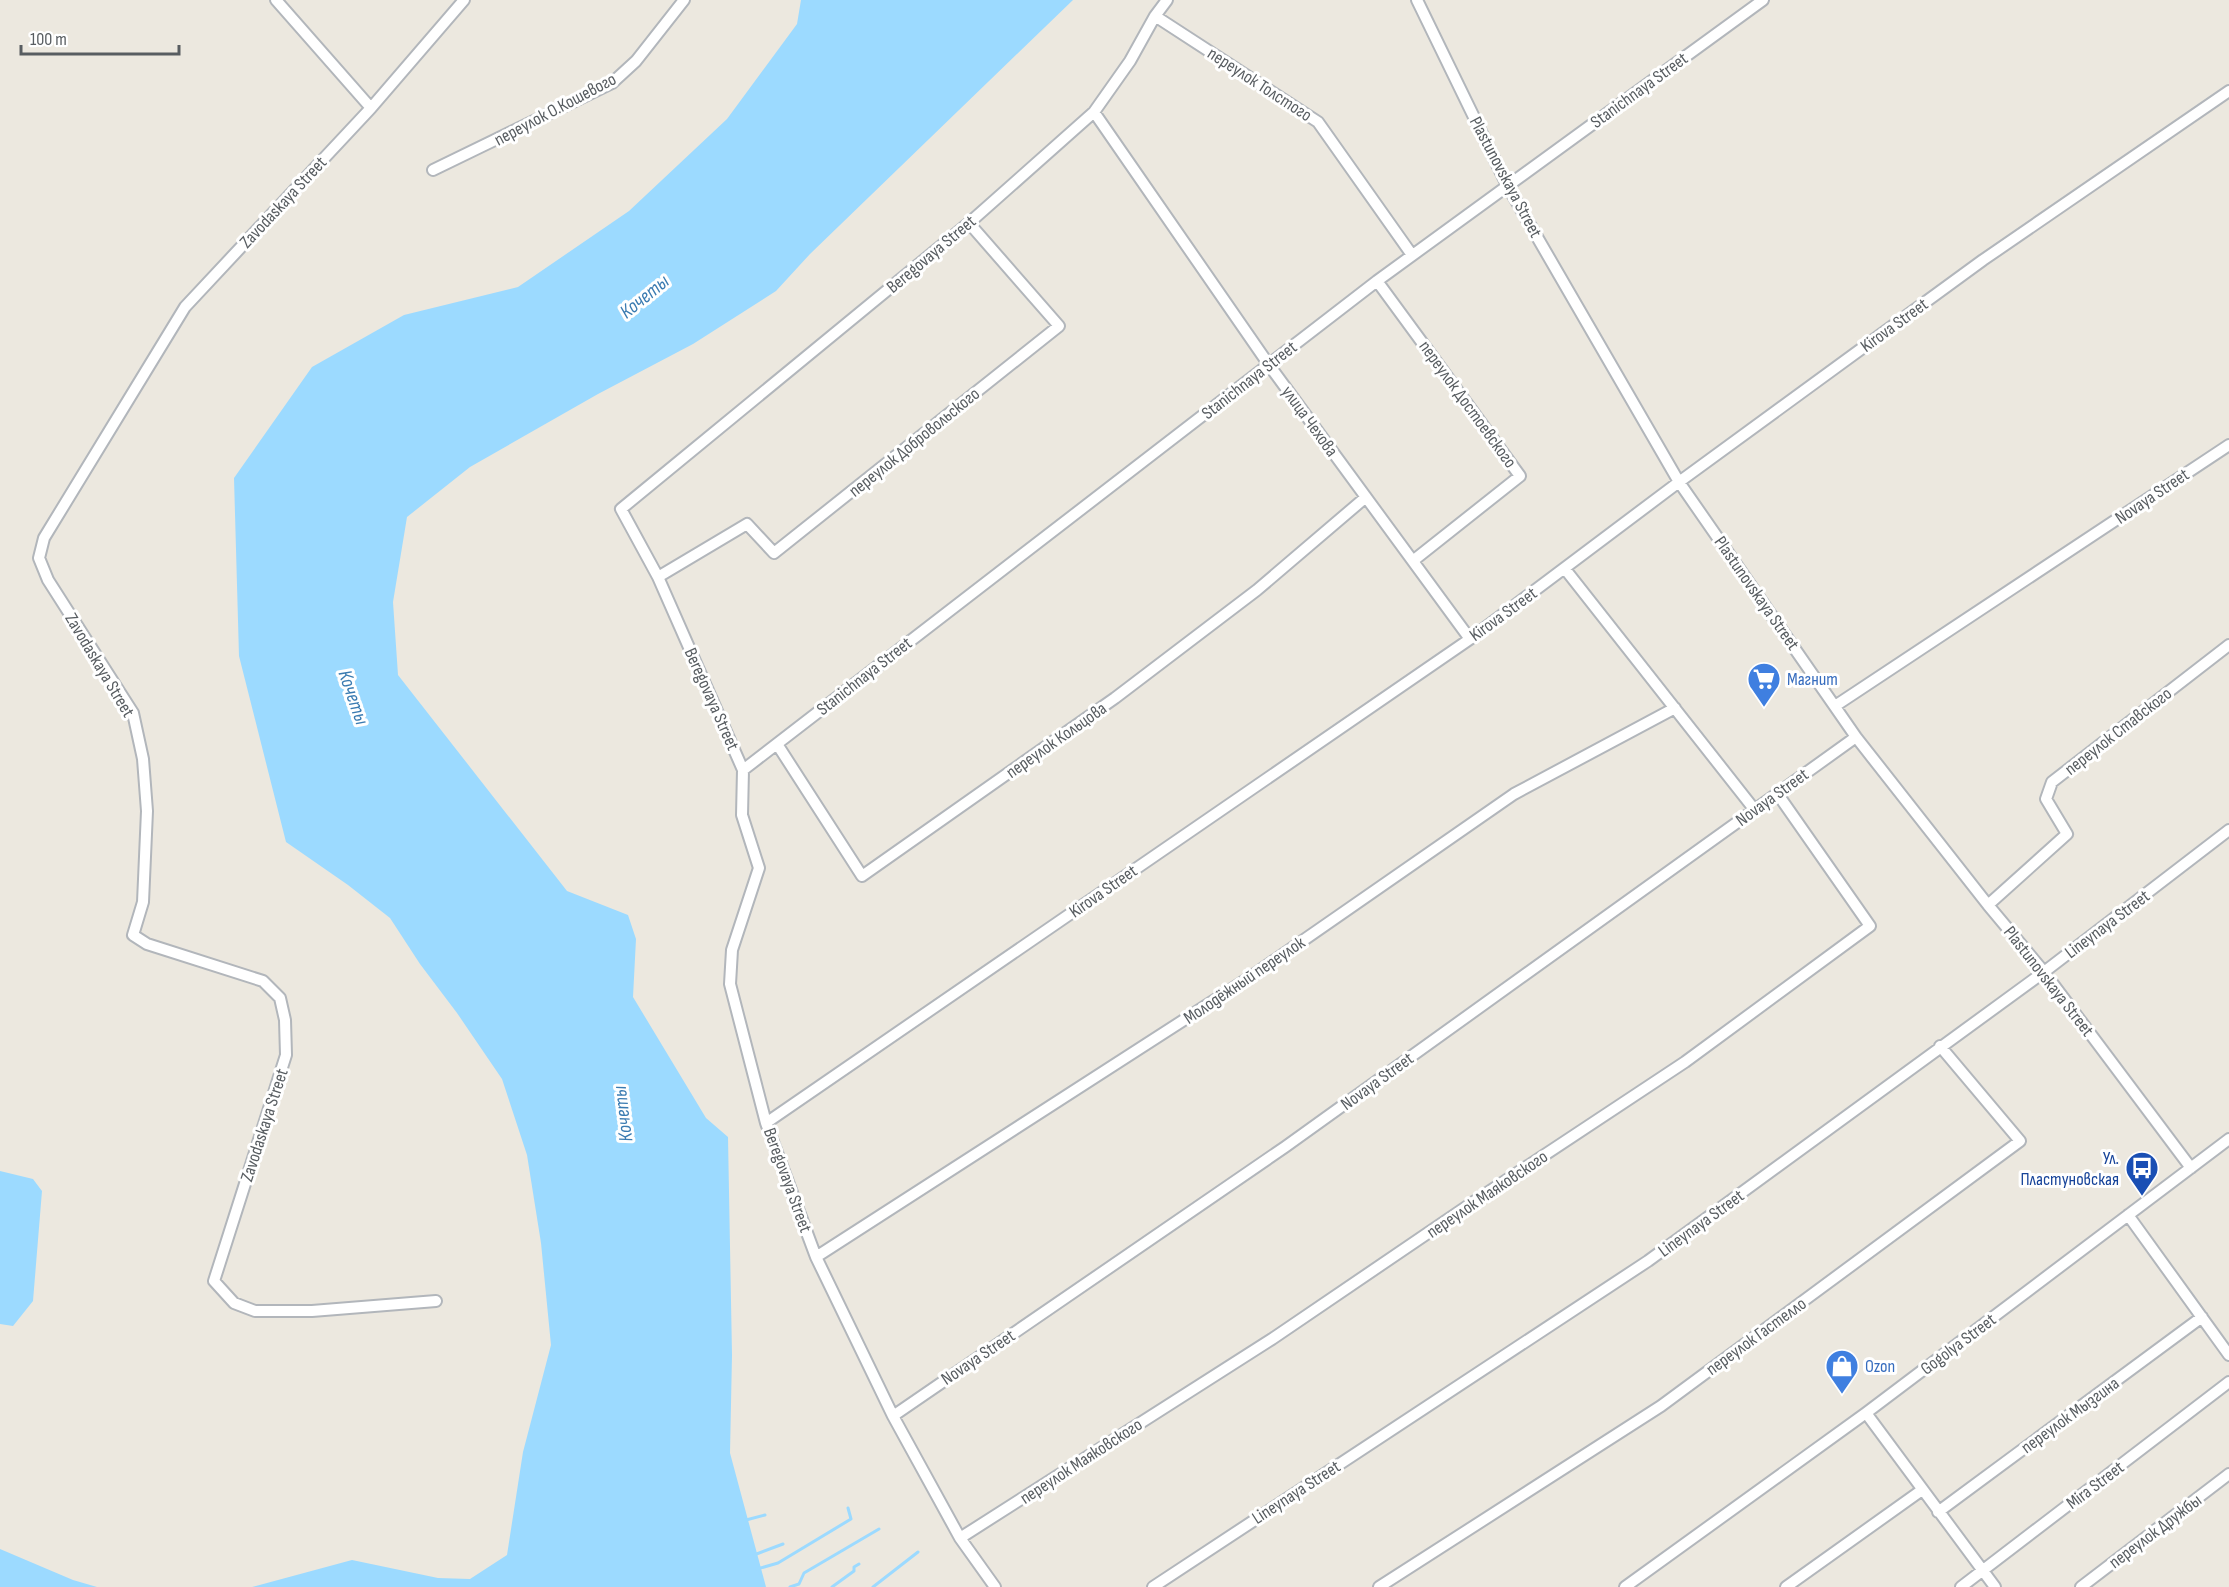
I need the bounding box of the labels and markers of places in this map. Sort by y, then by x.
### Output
supermarket icon: Магнит [1746,661,1782,708]
place label: Магнит [1787,669,1838,690]
place label: Ул. Пластуновская [2020,1148,2119,1190]
bus stop icon: Ул. Пластуновская [2124,1150,2160,1197]
shop icon: Ozon [1824,1348,1860,1395]
place label: Ozon [1865,1356,1895,1377]

